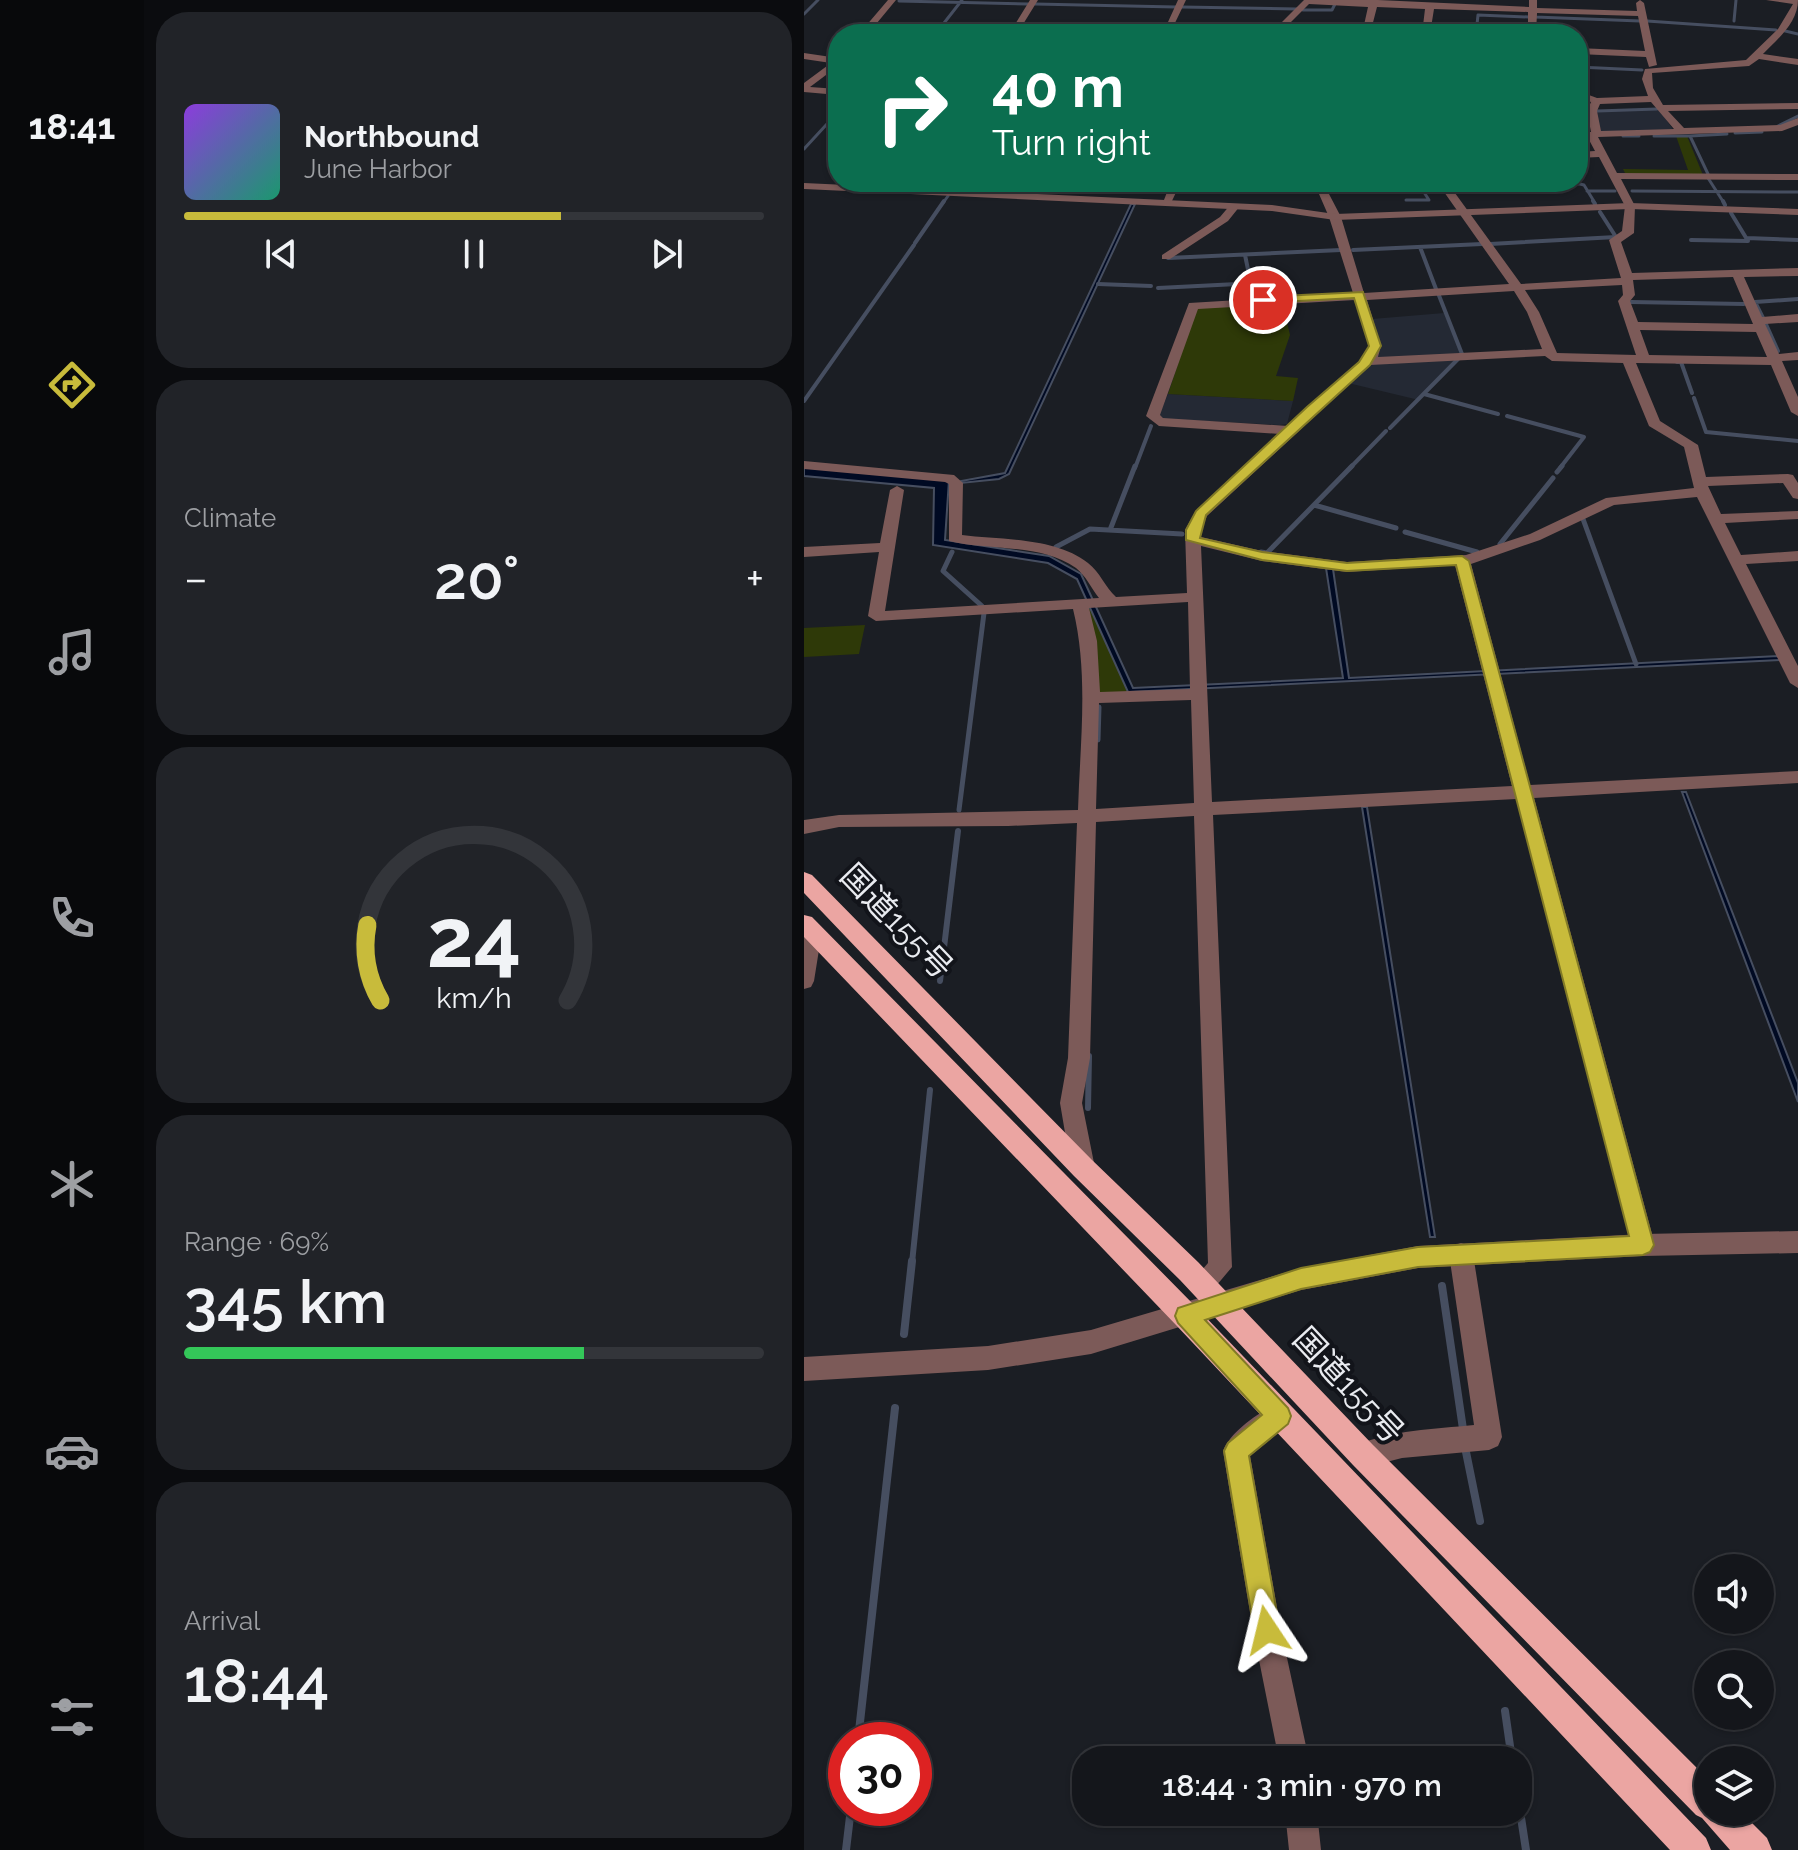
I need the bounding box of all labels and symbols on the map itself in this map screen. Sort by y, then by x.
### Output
pin [1229,266,1297,334]
street label: 国道155号 [833,856,961,986]
street label: 国道155号 [1286,1320,1412,1450]
position arrow [1225,1588,1309,1672]
speed limit sign: 30 [828,1722,932,1826]

